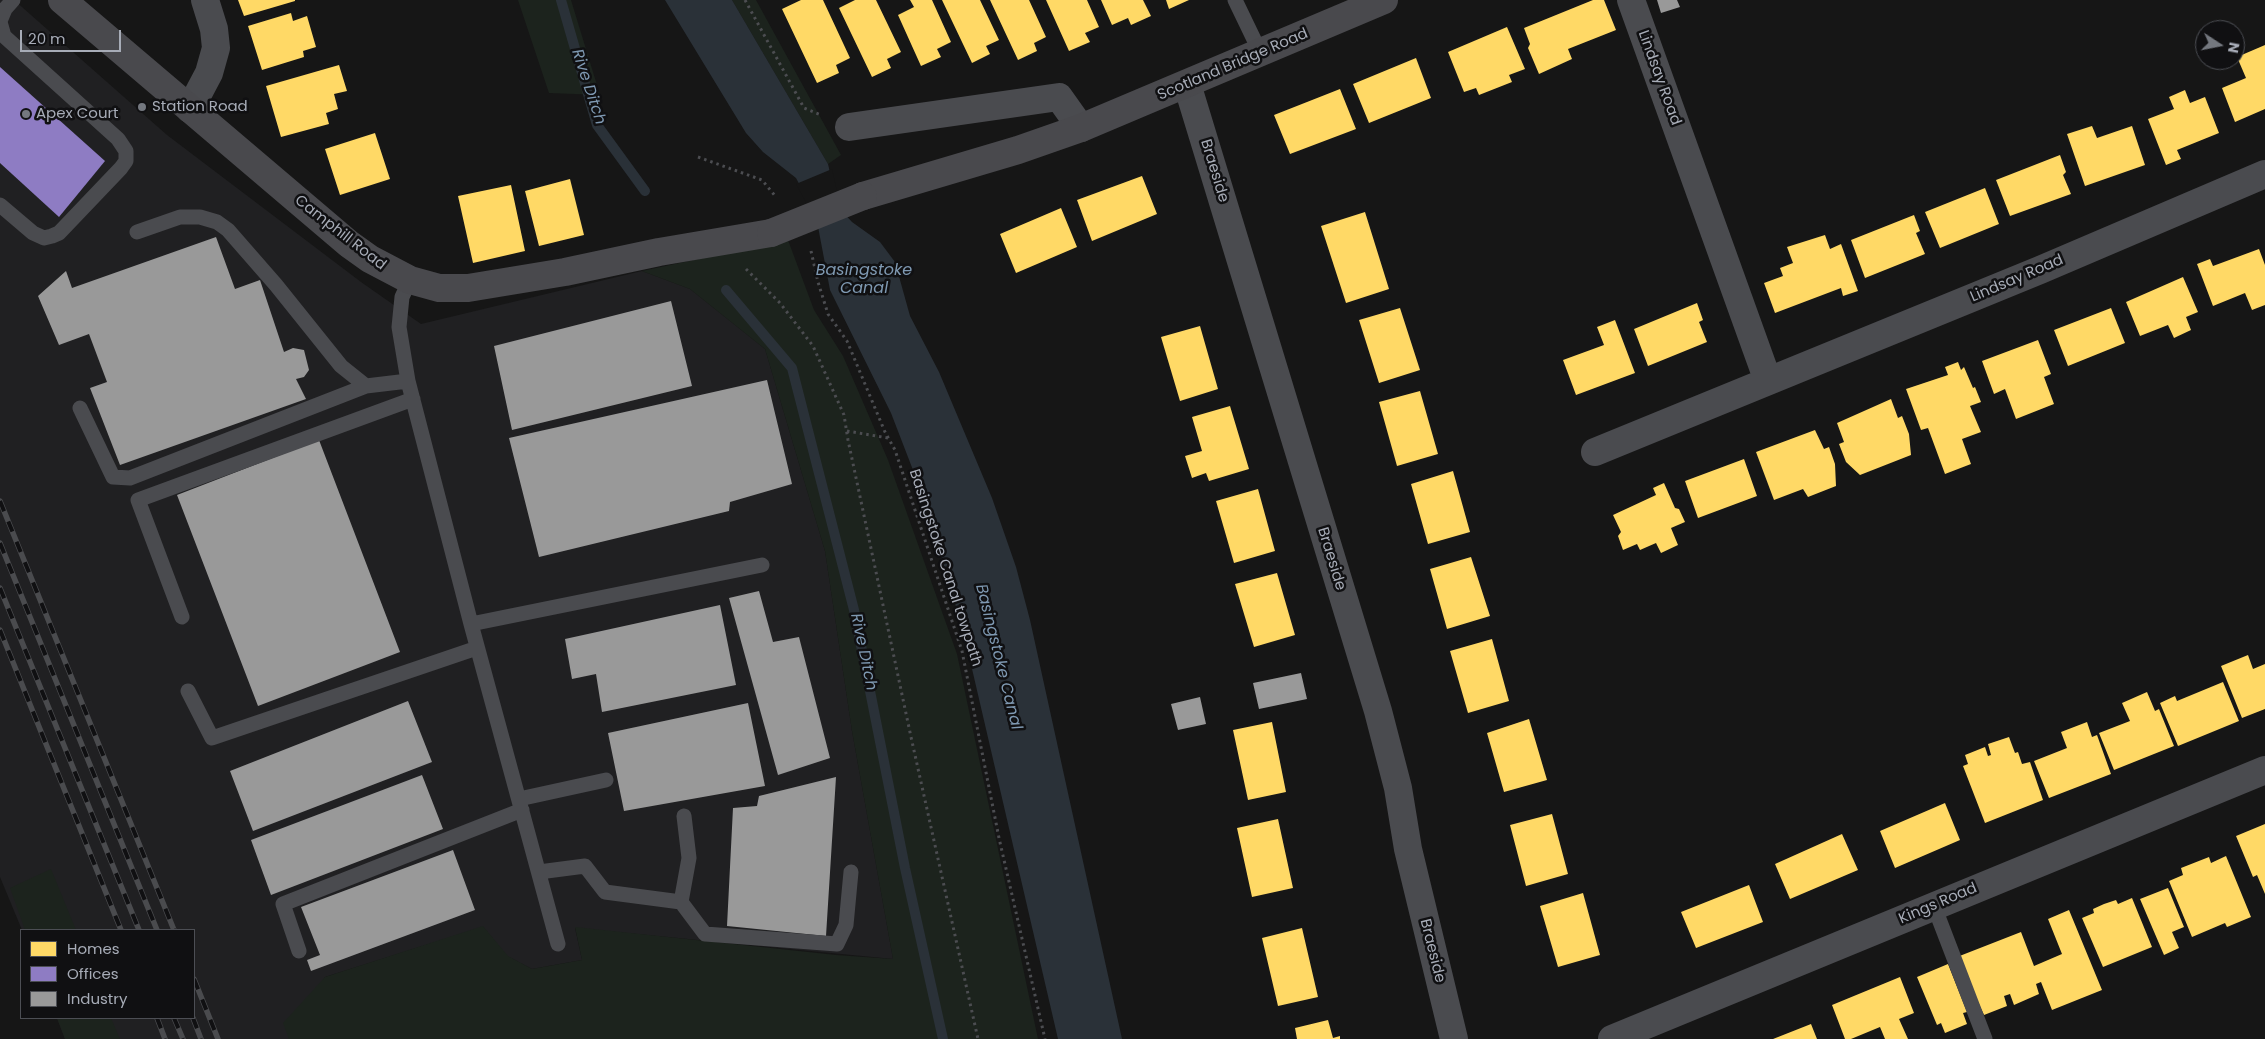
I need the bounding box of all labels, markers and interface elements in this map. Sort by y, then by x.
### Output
scale bar [22,20,124,52]
north arrow [2195,20,2245,70]
street label: Scotland Bridge Road [1155,25,1311,105]
text: 20 m [28,28,66,49]
street label: Lindsay Road [1634,28,1684,128]
text: N [2223,41,2245,55]
water label: Rive Ditch [567,47,609,127]
place label: Station Road [152,98,248,116]
marker: Station Road [136,101,148,113]
place label: Apex Court [36,105,119,123]
marker: Apex Court [20,108,32,120]
street label: Braeside [1196,137,1232,205]
street label: Camphill Road [291,192,389,274]
street label: Lindsay Road [1968,251,2066,307]
water label: Basingstoke Canal [816,261,912,299]
street label: Basingstoke Canal towpath [905,467,985,669]
street label: Braeside [1313,525,1349,593]
water label: Basingstoke Canal [971,582,1025,732]
water label: Rive Ditch [845,612,881,692]
street label: Kings Road [1896,879,1980,929]
street label: Braeside [1415,917,1449,985]
legend [20,929,195,1019]
text: Homes [67,938,120,959]
text: Offices [67,963,119,984]
text: Industry [67,988,127,1009]

